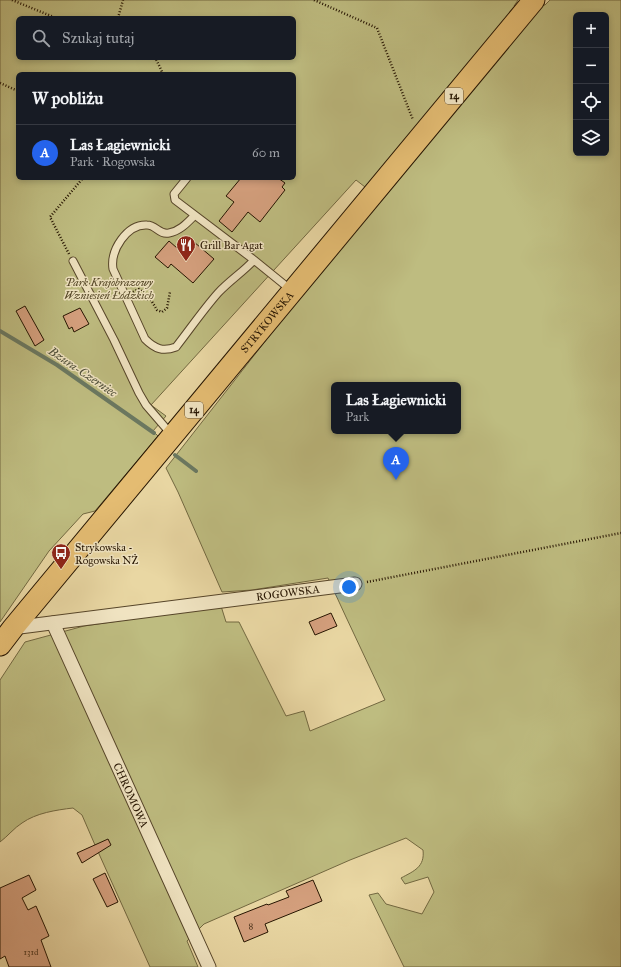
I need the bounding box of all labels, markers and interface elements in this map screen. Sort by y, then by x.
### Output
map controls [573,12,609,156]
button: + [573,12,609,48]
search box [16,16,296,60]
icon: search [30,27,52,49]
text: Szukaj tutaj [62,29,134,47]
button: − [573,48,609,84]
button: locate [573,84,609,120]
text: W pobliżu [32,88,103,109]
road number: 14 [445,88,463,104]
button: layers [573,120,609,156]
text: Las Łagiewnicki [70,136,170,154]
text: A [41,145,49,161]
text: 60 m [252,145,280,161]
text: Park · Rogowska [70,154,155,170]
restaurant icon: Grill Bar Agat [175,234,197,262]
place label: Grill Bar Agat [200,239,263,252]
park label: Park Krajobrazowy Wzniesień Łódzkich [64,276,154,302]
street label: STRYKOWSKA [238,288,297,355]
water label: Bzura-Czerniec [45,343,120,400]
popup [331,382,461,434]
text: Las Łagiewnicki [346,391,446,409]
road number: 14 [185,402,203,418]
text: Park [346,409,369,425]
pin: A [383,447,409,480]
place label: Strykowska - Rogowska NŻ [75,541,139,567]
bus stop icon: Strykowska - Rogowska NŻ [50,542,72,570]
your location [339,577,359,597]
street label: ROGOWSKA [255,582,321,603]
street label: CHROMOWA [111,761,152,830]
house number: 8 [249,920,254,931]
house number: 131d [23,946,39,957]

